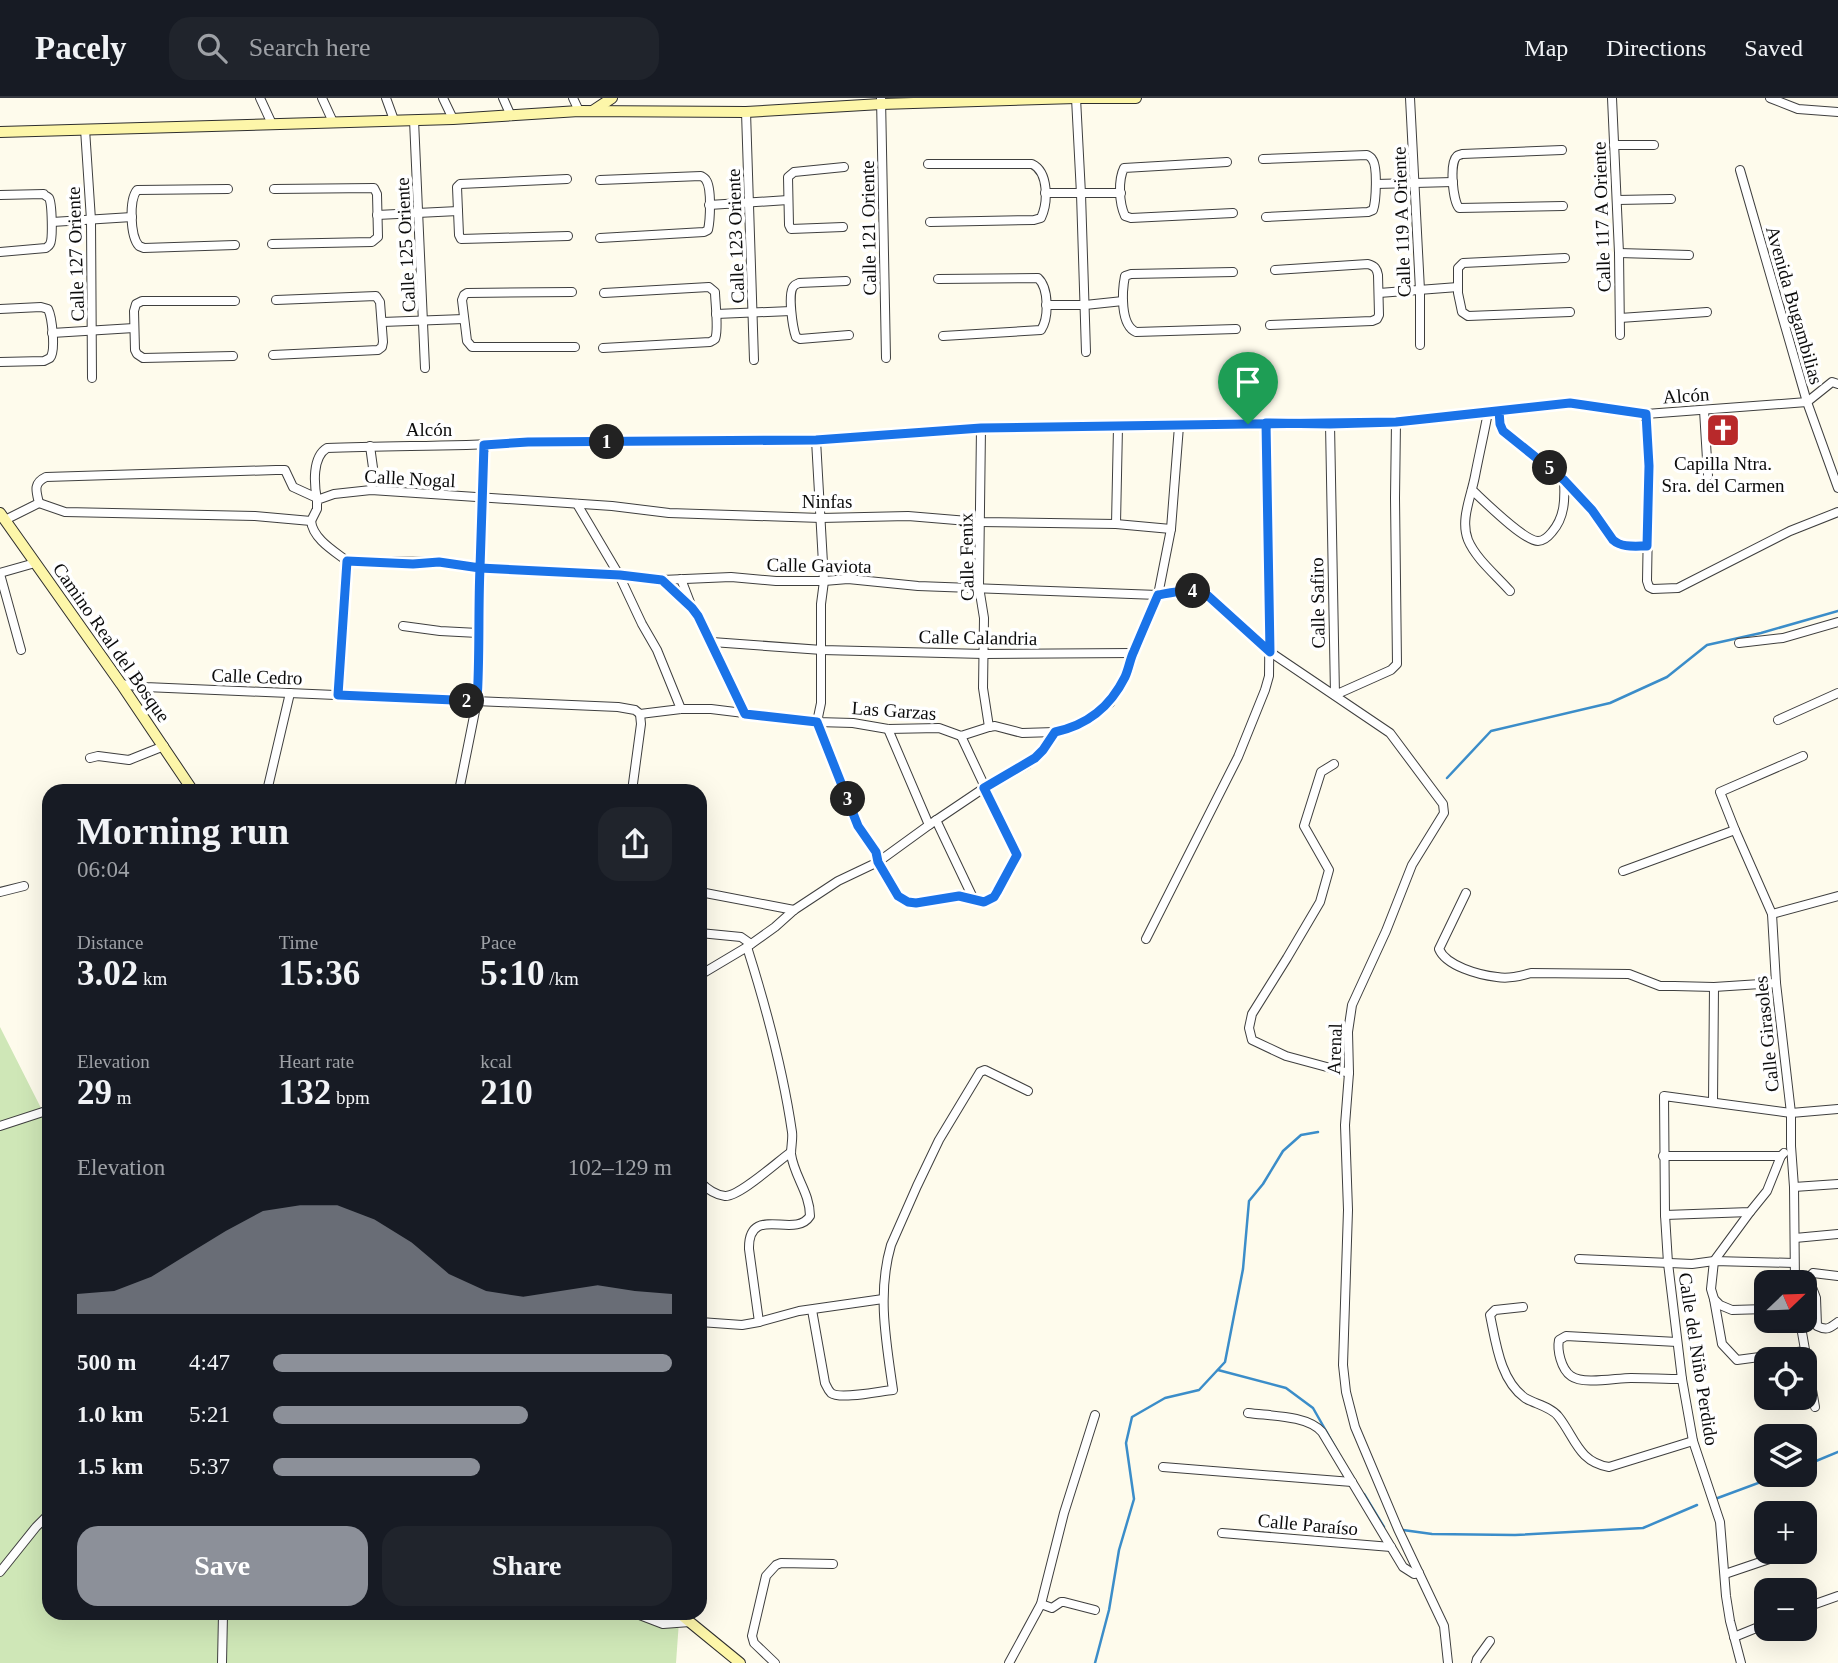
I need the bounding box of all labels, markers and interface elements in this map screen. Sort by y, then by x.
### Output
search box [169,17,659,80]
icon: search [193,29,231,67]
text: Pacely [35,30,127,66]
text: Search here [249,33,371,62]
text: Map [1524,35,1568,61]
text: Directions [1606,35,1706,61]
text: Saved [1744,35,1803,61]
street label: Calle 117 A Oriente [1588,141,1615,293]
street label: Calle 119 A Oriente [1388,146,1415,298]
street label: Calle 121 Oriente [857,160,880,296]
street label: Calle 123 Oriente [723,168,748,304]
street label: Calle 125 Oriente [391,177,420,313]
street label: Calle 127 Oriente [63,186,88,322]
street label: Avenida Bugambilias [1762,224,1827,387]
pin [1218,352,1278,424]
icon: arrive [1229,363,1267,401]
street label: Alcón [1662,383,1710,408]
church icon: Capilla Ntra. Sra. del Carmen [1704,411,1742,449]
street label: Alcón [406,419,453,440]
pin: 1 [590,424,624,460]
text: 1 [602,431,611,452]
pin: 5 [1532,450,1568,486]
place label: Capilla Ntra. Sra. del Carmen [1662,453,1785,496]
text: 5 [1545,457,1554,478]
street label: Calle Nogal [364,466,456,491]
street label: Ninfas [802,491,852,512]
street label: Calle Fenix [955,512,978,601]
street label: Calle Gaviota [766,554,872,577]
street label: Calle Safiro [1306,557,1329,649]
street label: Camino Real del Bosque [49,559,175,726]
pin: 4 [1176,574,1210,608]
text: 4 [1188,580,1197,601]
street label: Calle Calandria [918,626,1038,649]
street label: Calle Cedro [211,664,303,689]
pin: 2 [449,684,484,718]
text: 2 [462,690,471,711]
street label: Las Garzas [851,697,937,724]
pin: 3 [830,782,866,816]
text: 3 [843,788,852,809]
button: share [598,807,672,881]
text: Morning run [77,810,289,852]
text: 06:04 [77,857,129,882]
text: Distance [77,932,143,953]
text: Time [279,932,318,953]
text: Pace [480,932,516,953]
text: 3.02 [77,954,138,993]
text: 15:36 [279,954,360,993]
text: 5:10 [480,954,544,993]
text: km [138,968,167,989]
text: /km [544,968,579,989]
street label: Calle Girasoles [1750,975,1783,1093]
street label: Arenal [1323,1023,1346,1075]
text: Elevation [77,1051,150,1072]
text: Heart rate [279,1051,354,1072]
text: kcal [480,1051,512,1072]
text: 29 [77,1073,112,1112]
text: 132 [279,1073,331,1112]
text: 210 [480,1073,533,1112]
text: m [112,1087,132,1108]
text: bpm [331,1087,370,1108]
text: Elevation [77,1155,165,1180]
text: 102–129 m [568,1155,672,1180]
north arrow [1754,1270,1816,1334]
map controls [1754,1270,1817,1641]
street label: Calle del Niño Perdido [1674,1271,1723,1447]
button: locate [1754,1347,1817,1410]
text: 500 m [77,1350,136,1375]
text: 4:47 [189,1350,230,1375]
text: 1.0 km [77,1402,143,1427]
text: 5:21 [189,1402,230,1427]
button: layers [1754,1424,1817,1487]
text: 1.5 km [77,1454,143,1479]
text: 5:37 [189,1454,230,1479]
button: + [1754,1501,1817,1564]
street label: Calle Paraíso [1257,1510,1359,1539]
button: Save [77,1526,368,1606]
button: Share [382,1526,672,1606]
button: − [1754,1578,1817,1641]

